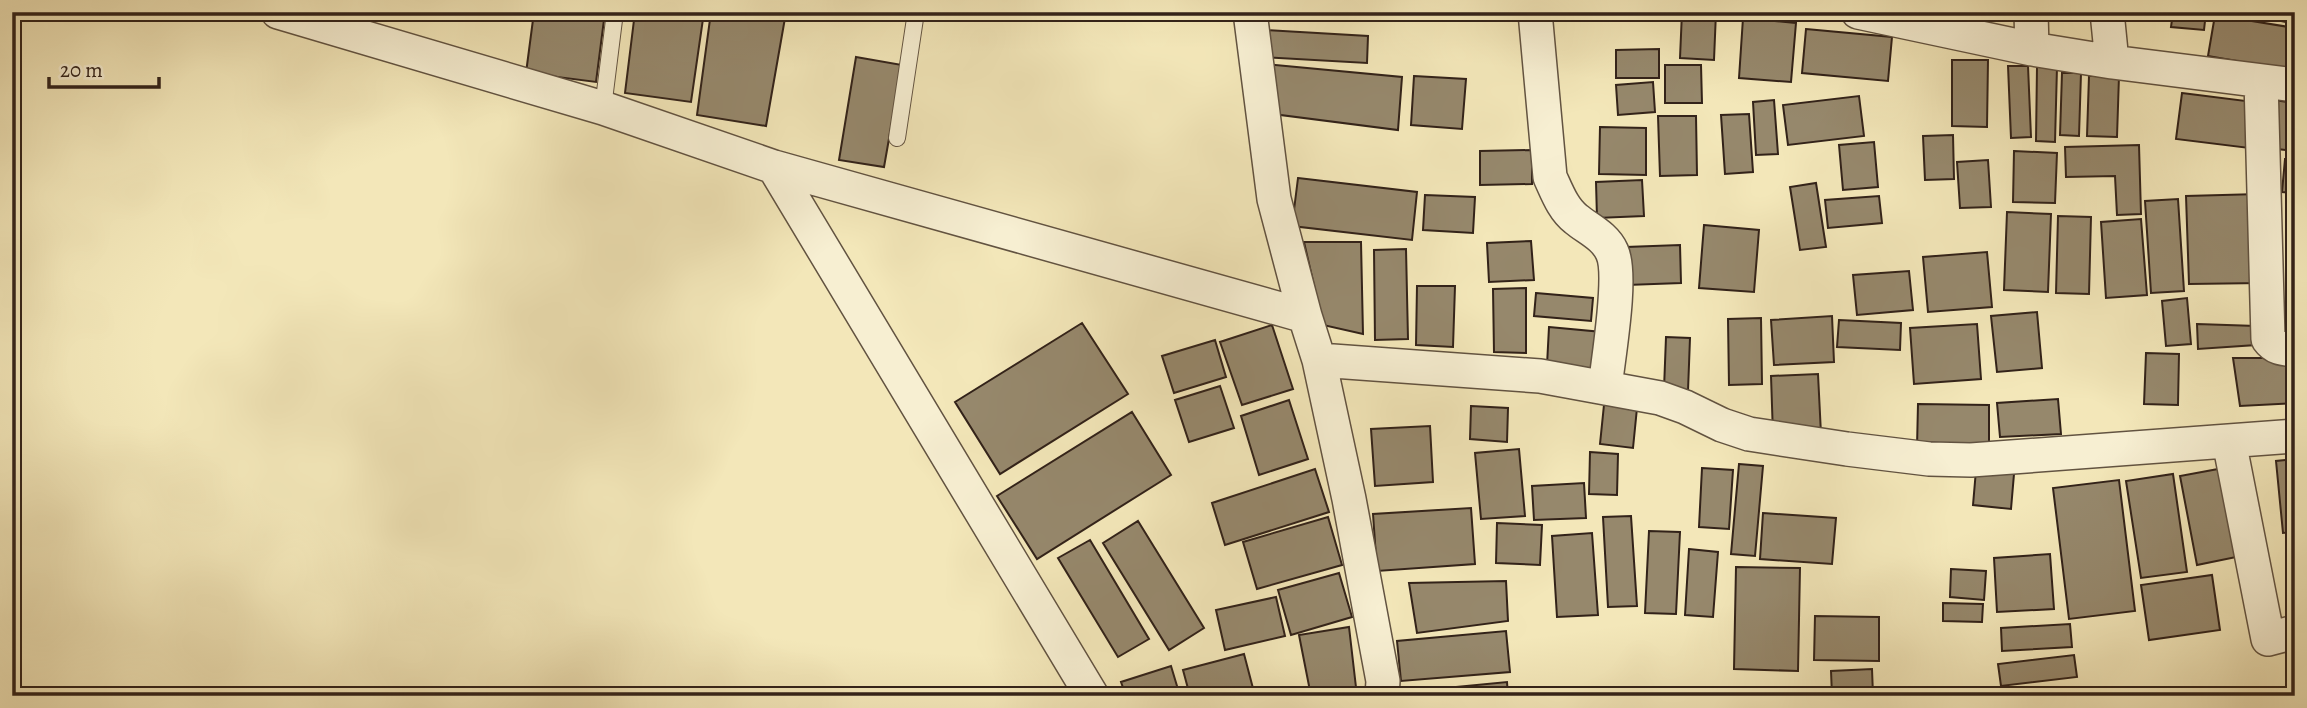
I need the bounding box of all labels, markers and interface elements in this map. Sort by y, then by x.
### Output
scale bar [49,46,159,90]
text: 20 m [60,56,103,84]

